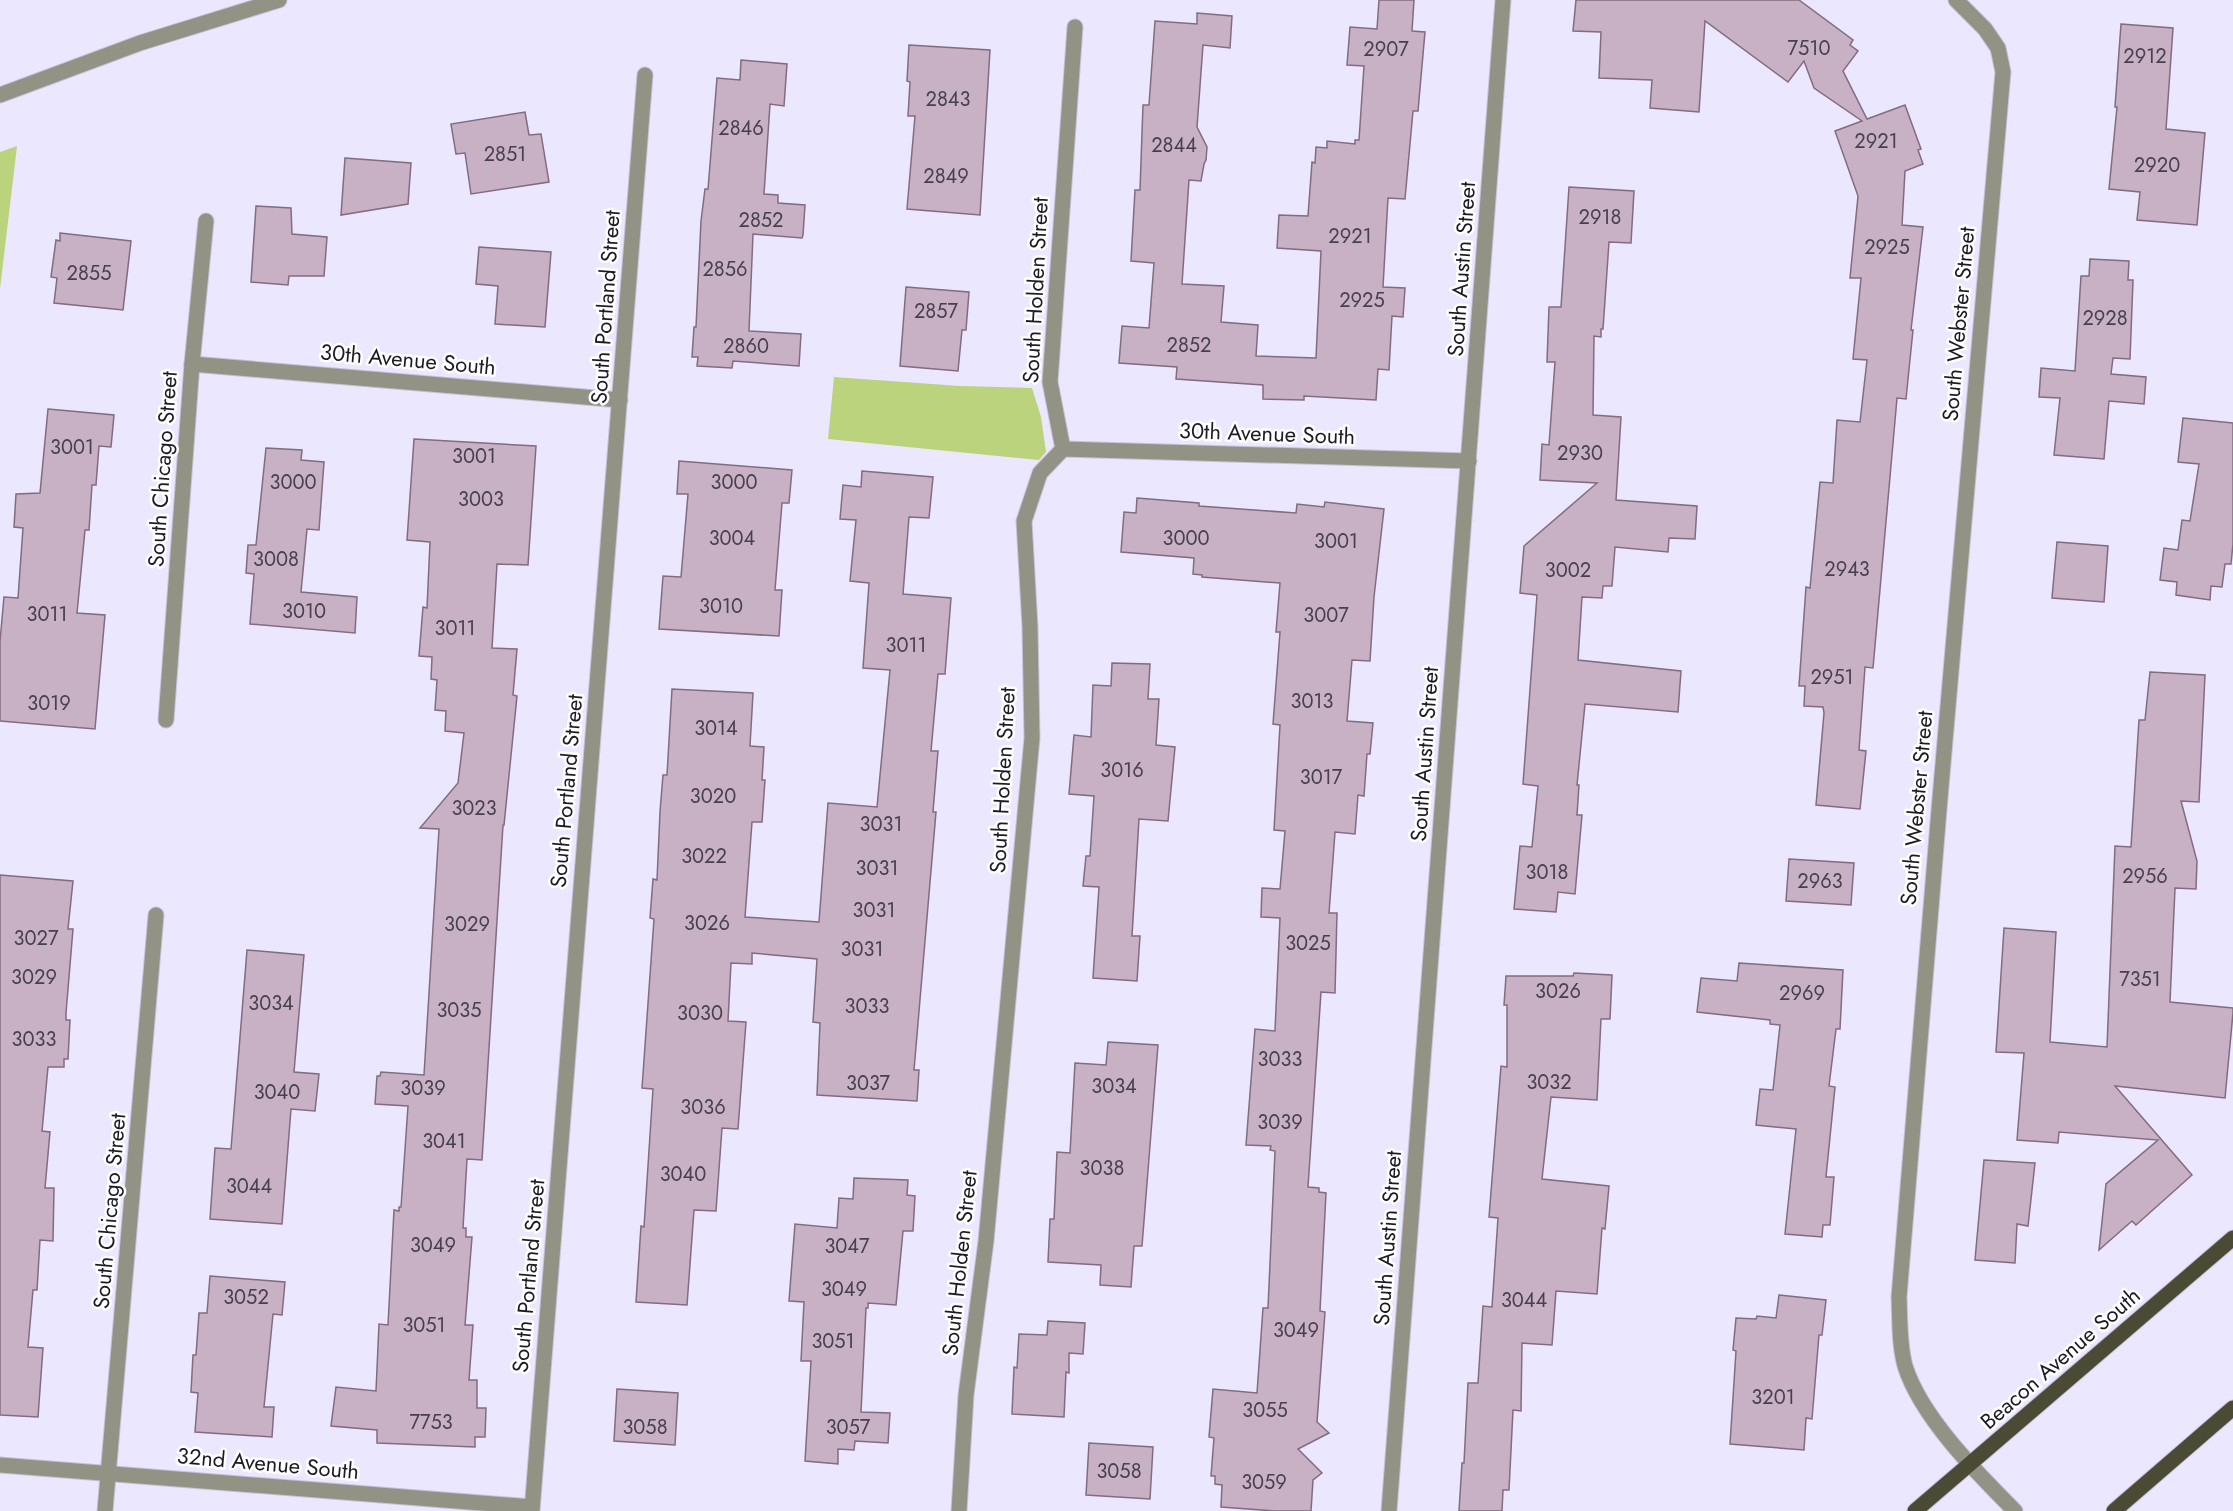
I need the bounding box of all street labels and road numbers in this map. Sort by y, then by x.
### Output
street label: South Austin Street [1439,180,1483,357]
street label: South Holden Street [1014,195,1056,384]
street label: South Portland Street [582,208,628,405]
street label: South Webster Street [1934,225,1983,423]
street label: 30th Avenue South [319,335,497,383]
street label: South Chicago Street [139,369,185,568]
street label: 30th Avenue South [1178,414,1356,452]
street label: South Austin Street [1402,665,1446,842]
street label: South Holden Street [981,685,1023,874]
street label: South Portland Street [542,692,590,889]
street label: South Webster Street [1892,709,1941,907]
street label: South Chicago Street [85,1111,134,1310]
street label: South Austin Street [1365,1149,1409,1326]
street label: South Holden Street [933,1168,985,1357]
street label: South Portland Street [504,1177,552,1374]
street label: Beacon Avenue South [1973,1280,2147,1436]
street label: 32nd Avenue South [176,1439,360,1487]

